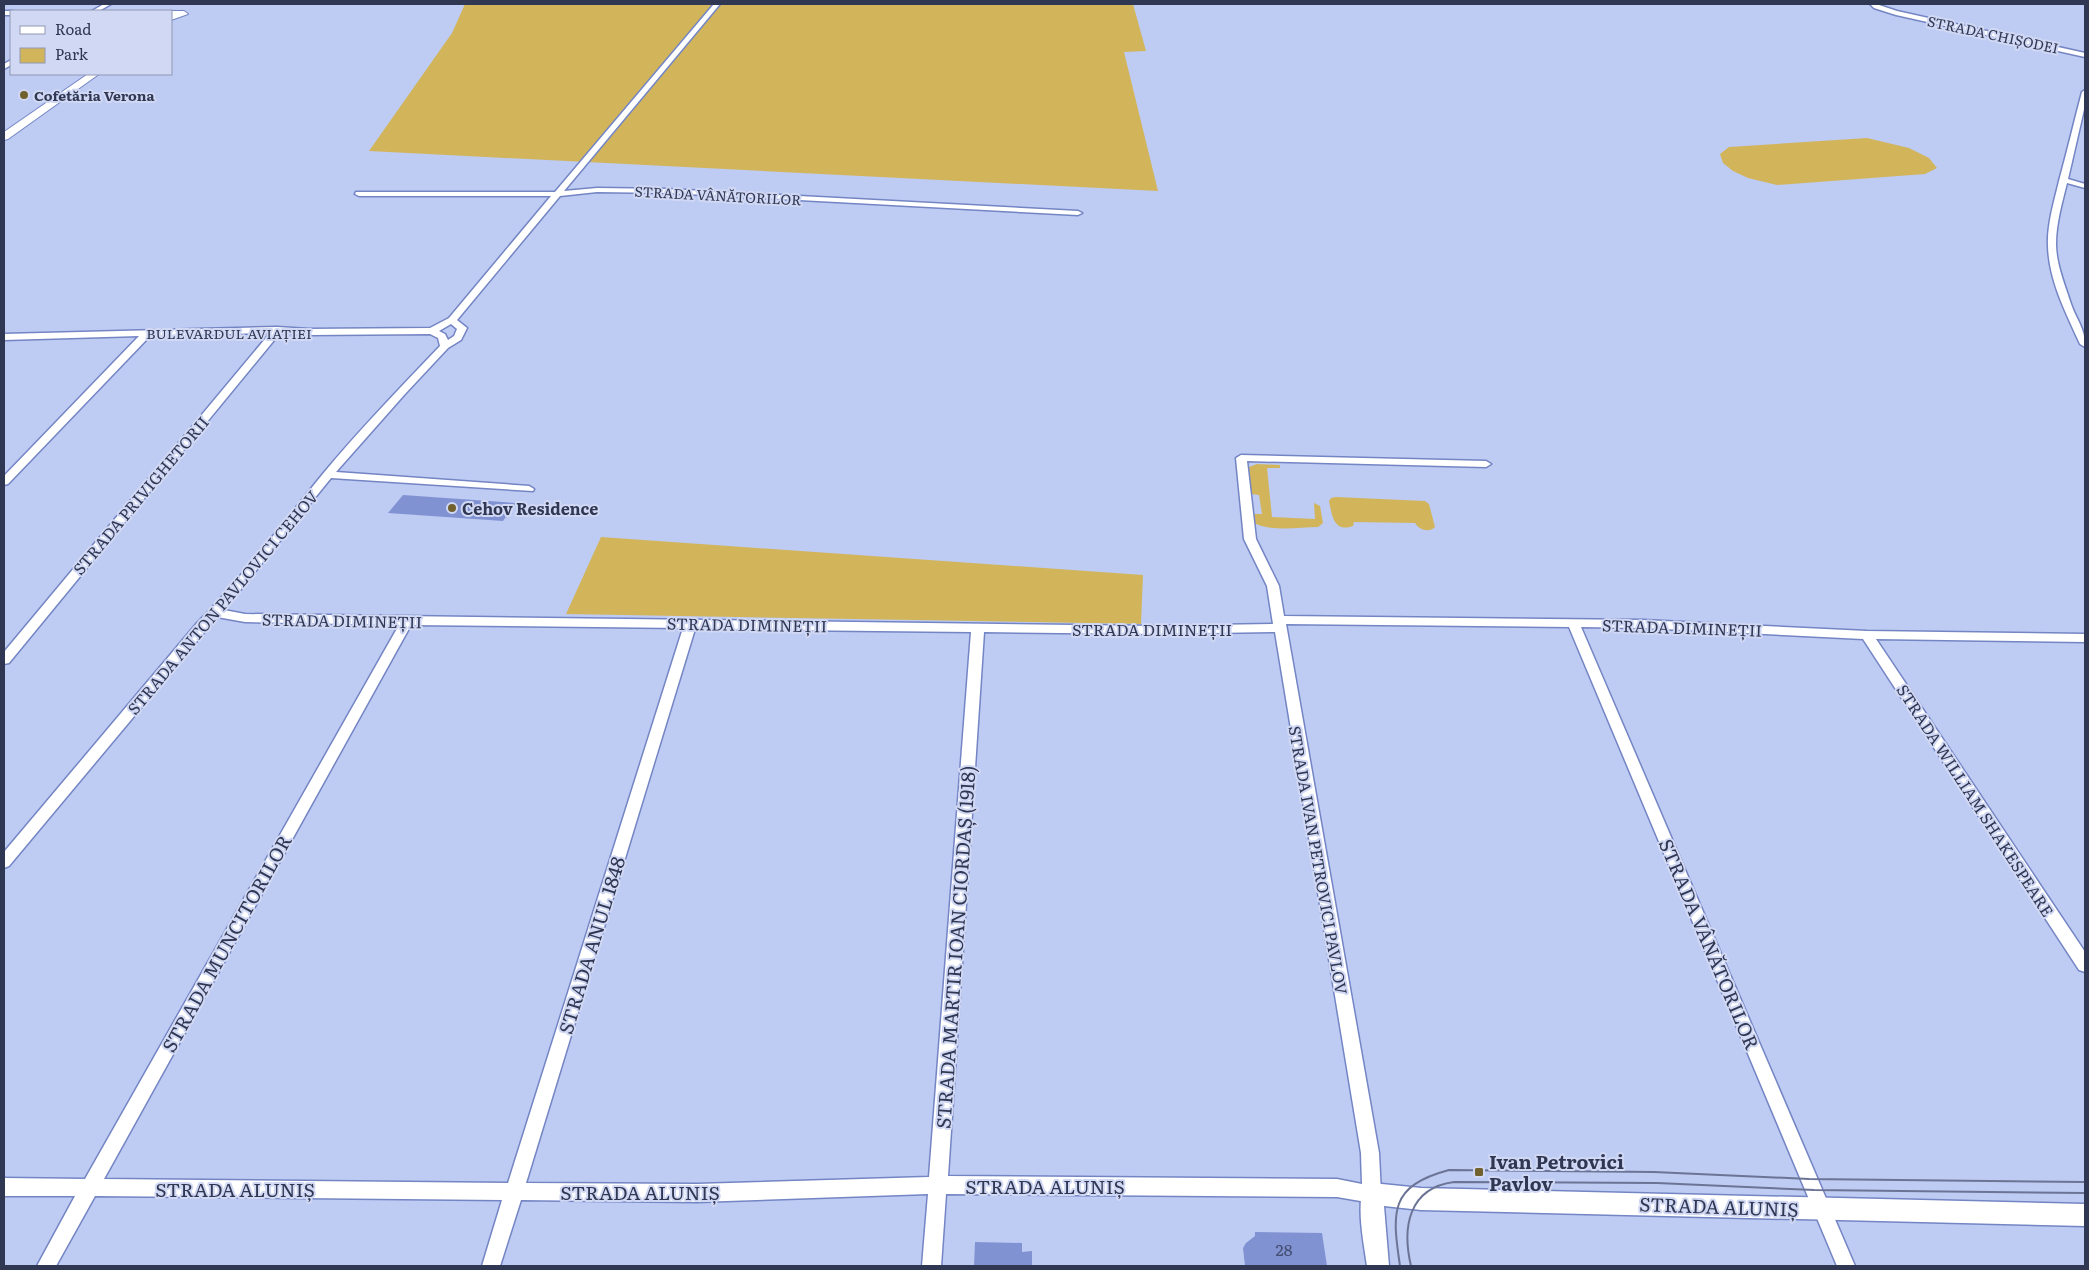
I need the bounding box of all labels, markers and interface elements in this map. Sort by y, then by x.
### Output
legend [10,10,172,75]
street label: STRADA CHIȘODEI [1926,10,2060,58]
text: Road [55,17,91,40]
text: Park [55,42,89,65]
place label: Cofetăria Verona [34,85,155,105]
marker: Cofetăria Verona [18,89,30,101]
street label: STRADA VÂNĂTORILOR [634,181,802,209]
street label: BULEVARDUL AVIAȚIEI [146,323,312,343]
street label: STRADA PRIVIGHETORII [66,410,214,580]
street label: STRADA ANTON PAVLOVICI CEHOV [121,485,323,719]
place label: Cehov Residence [462,496,598,520]
marker: Cehov Residence [446,502,458,514]
street label: STRADA DIMINEȚII [262,607,422,633]
street label: STRADA DIMINEȚII [667,611,827,637]
street label: STRADA DIMINEȚII [1602,612,1762,642]
street label: STRADA DIMINEȚII [1072,617,1232,641]
street label: STRADA WILLIAM SHAKESPEARE [1892,679,2060,921]
street label: STRADA IVAN PETROVICI PAVLOV [1284,724,1355,996]
street label: STRADA MARTIR IOAN CIORDAȘ (1918) [928,764,982,1130]
street label: STRADA MUNCITORILOR [154,829,298,1057]
street label: STRADA VÂNĂTORILOR [1653,834,1767,1054]
street label: STRADA ANUL 1848 [551,853,631,1037]
place label: Ivan Petrovici Pavlov [1489,1147,1624,1197]
marker: Ivan Petrovici Pavlov [1473,1166,1485,1178]
street label: STRADA ALUNIȘ [965,1172,1125,1200]
street label: STRADA ALUNIȘ [155,1175,315,1203]
street label: STRADA ALUNIȘ [560,1178,720,1206]
street label: STRADA ALUNIȘ [1639,1189,1799,1223]
house number: 28 [1276,1237,1293,1261]

